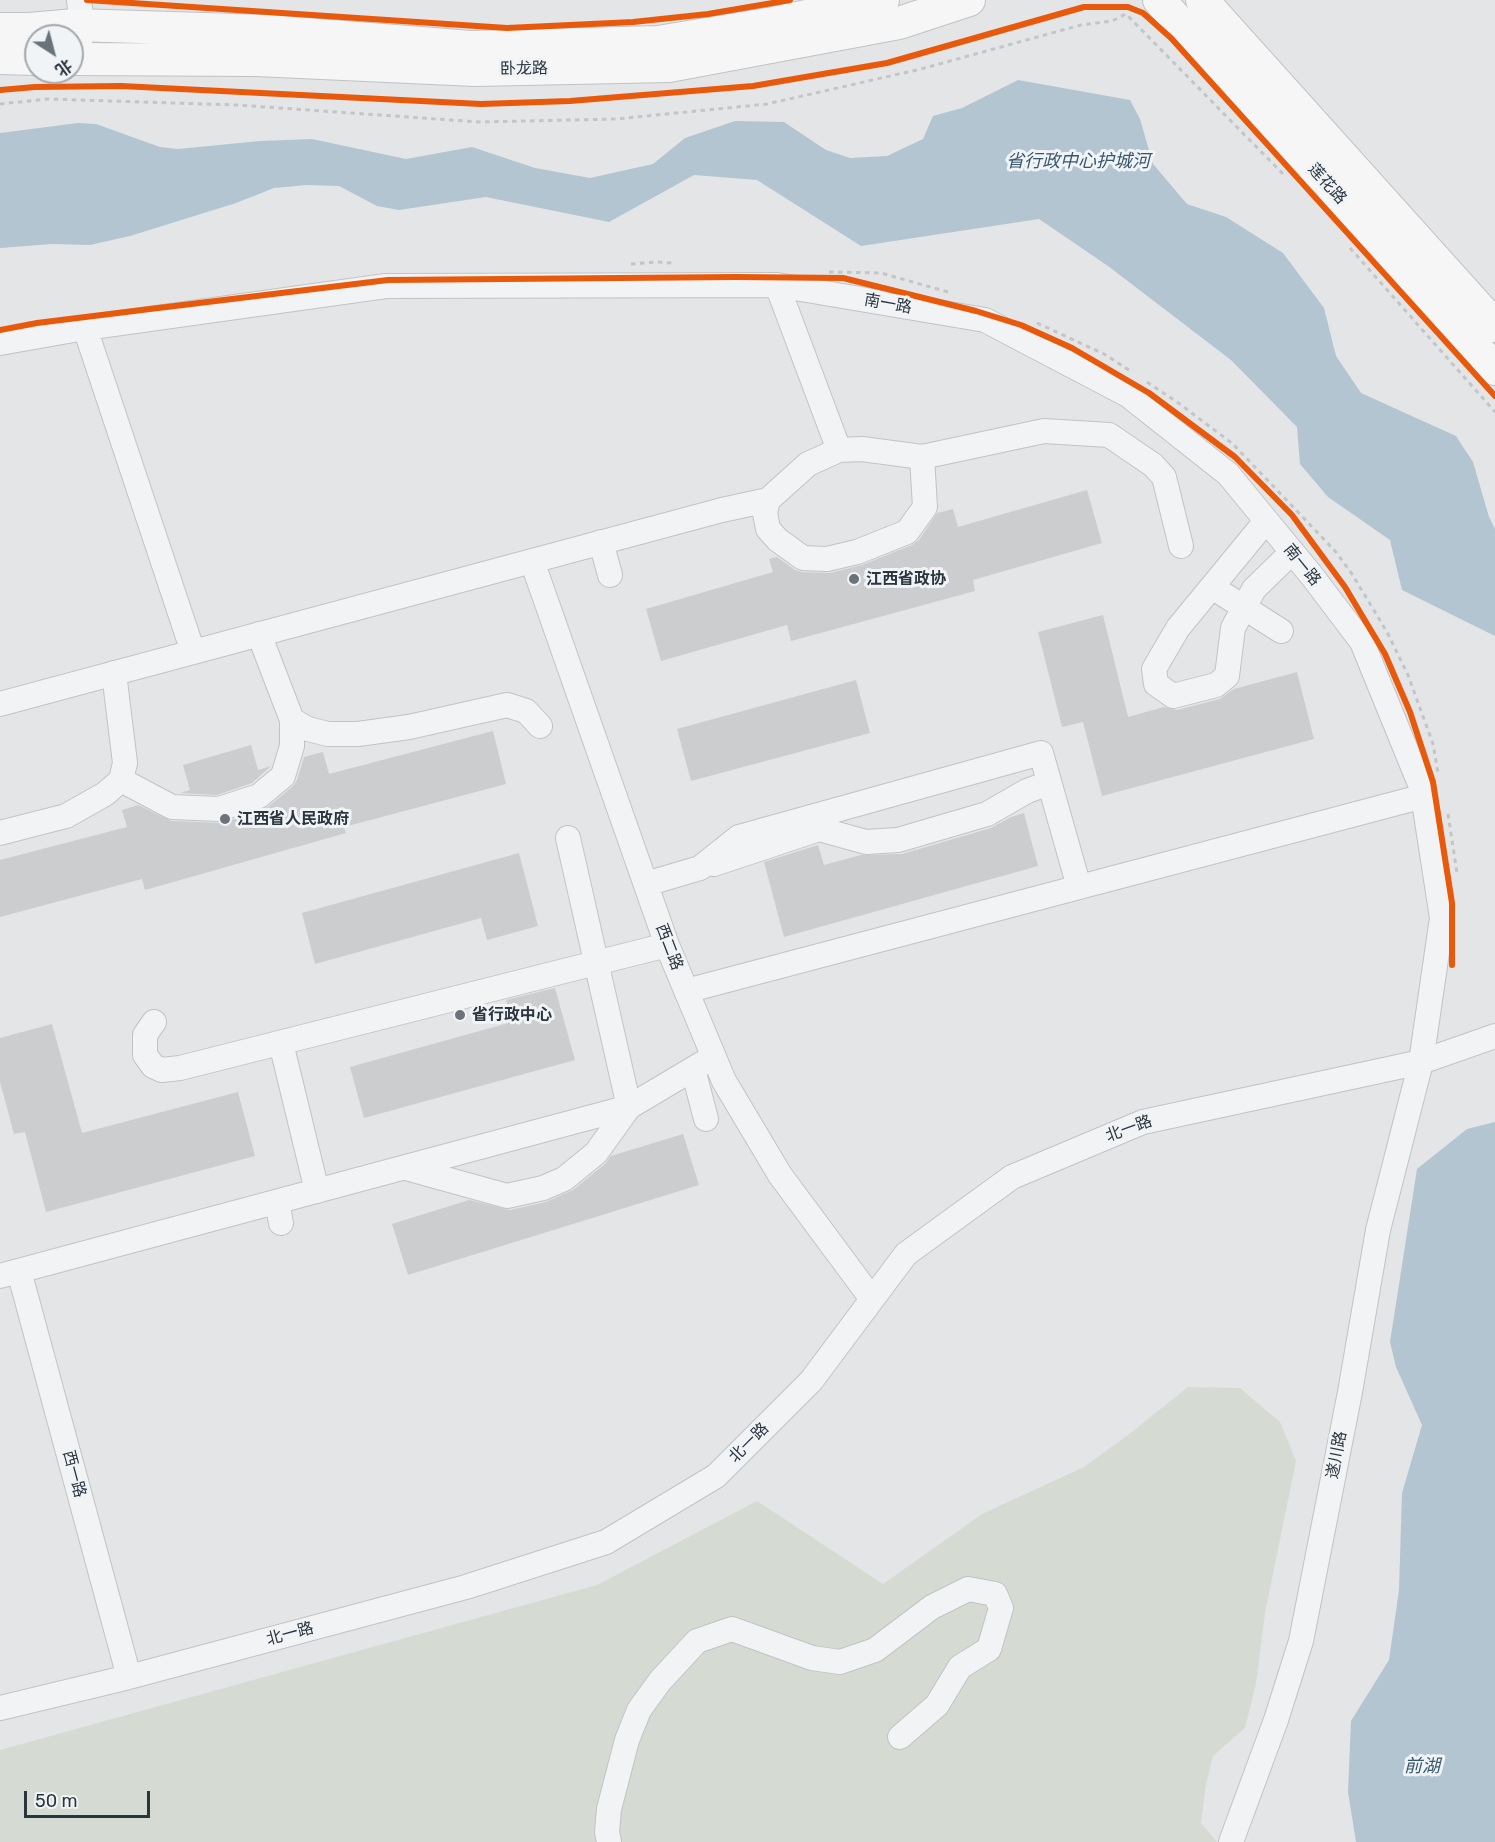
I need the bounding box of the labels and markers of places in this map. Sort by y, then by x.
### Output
place label: 江西省政协 [866,569,946,589]
marker: 江西省政协 [847,572,861,586]
place label: 江西省人民政府 [237,809,349,829]
marker: 江西省人民政府 [218,812,232,826]
place label: 省行政中心 [472,1005,552,1025]
marker: 省行政中心 [453,1008,467,1022]

